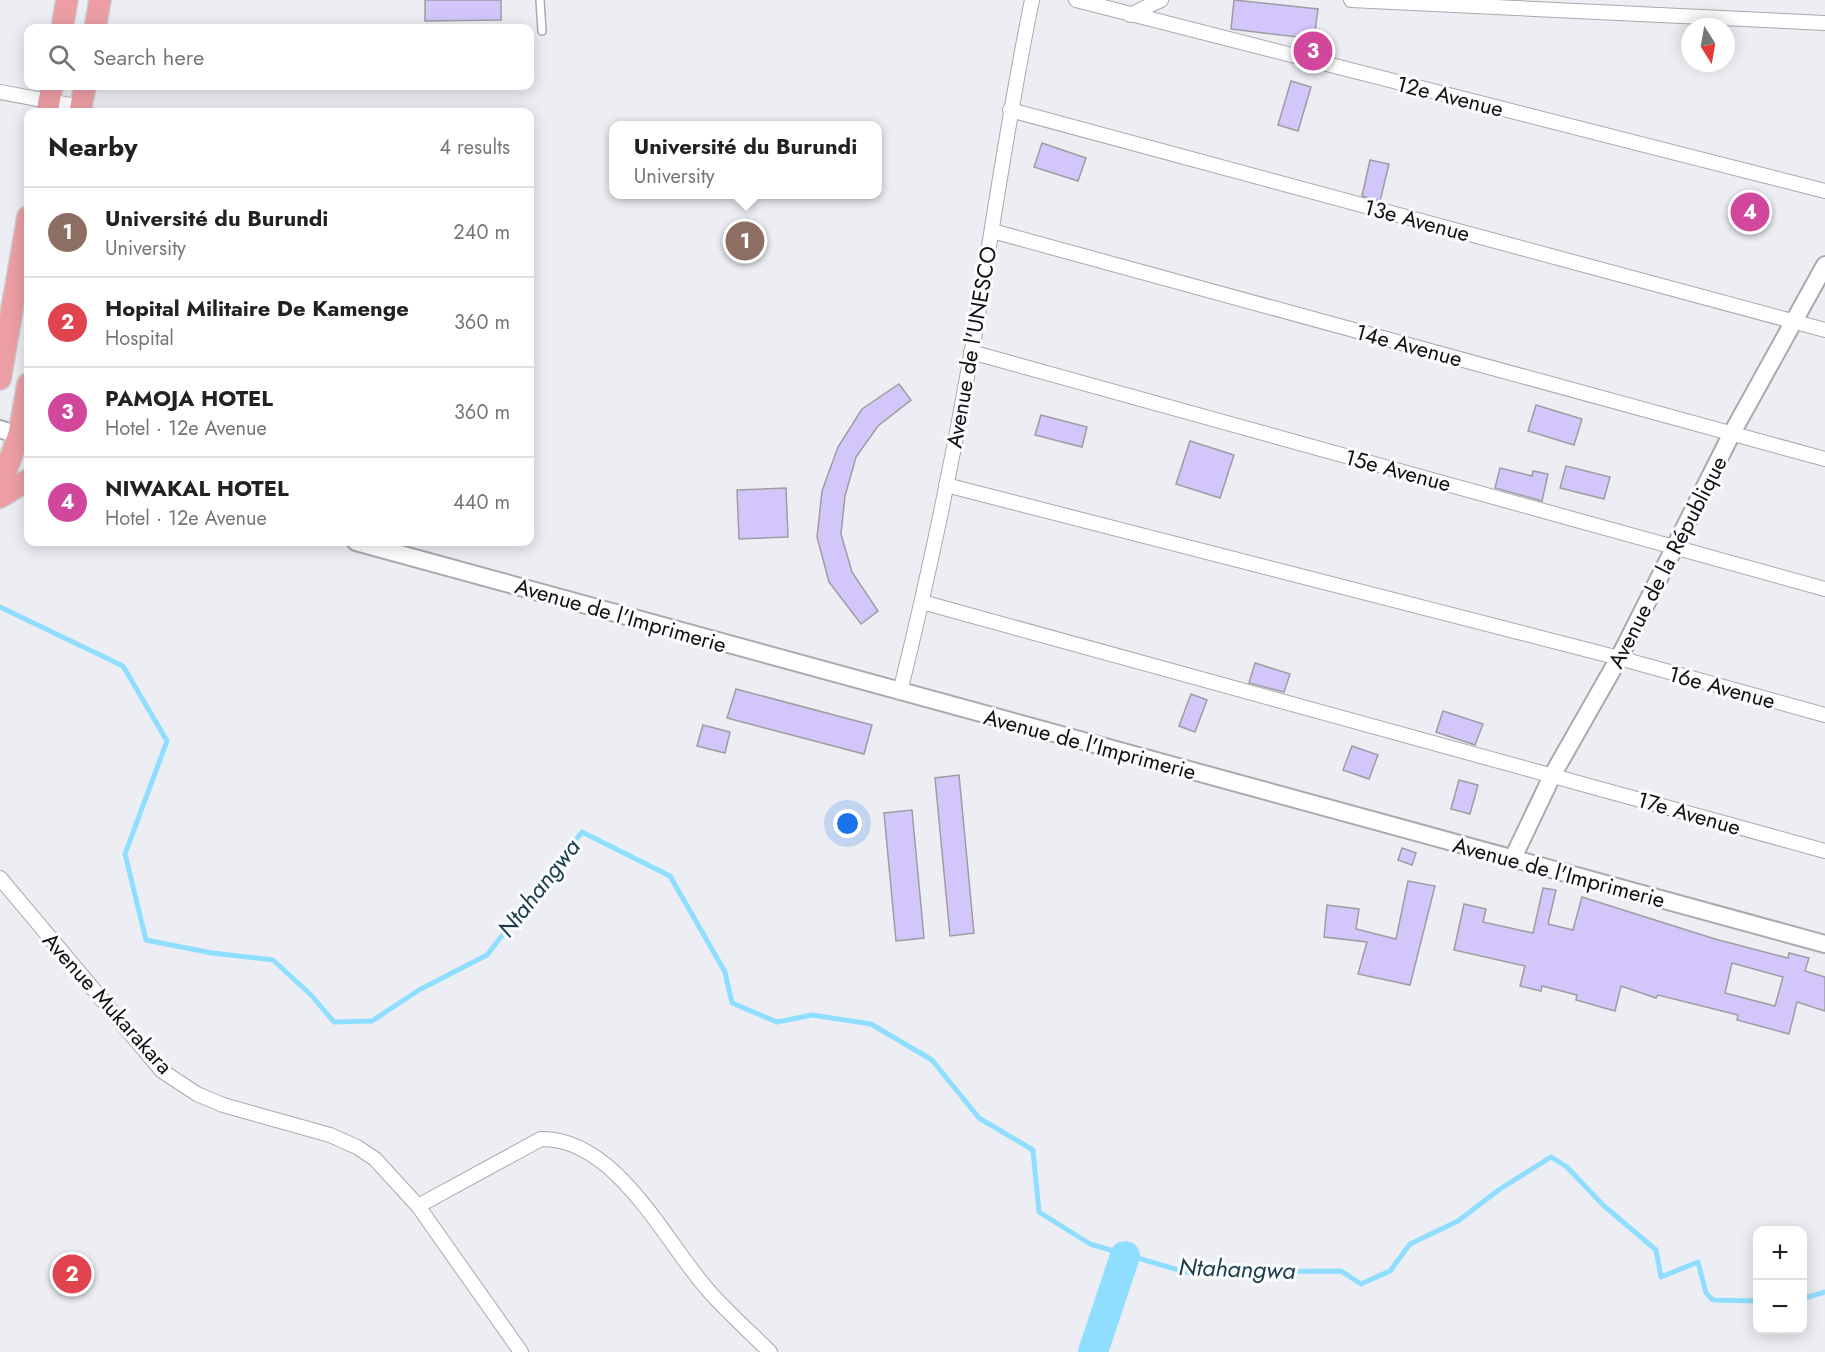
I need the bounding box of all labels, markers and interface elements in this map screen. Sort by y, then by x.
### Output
north arrow [1681,18,1735,72]
search box [24,24,534,90]
pin: 3 [1294,28,1332,74]
icon: search [45,41,78,74]
text: Search here [93,41,204,73]
street label: 12e Avenue [1393,67,1507,125]
popup [609,121,882,199]
text: Nearby [48,128,137,166]
text: Université du Burundi [634,130,857,162]
text: 4 results [439,133,510,162]
text: University [634,162,715,191]
pin: 4 [1730,190,1770,234]
street label: 13e Avenue [1361,191,1473,249]
text: Université du Burundi [105,202,328,234]
text: 1 [62,218,73,247]
text: 240 m [453,218,510,247]
pin: 1 [726,218,764,264]
text: University [105,234,186,263]
street label: Avenue de l'UNESCO [937,244,1005,450]
text: Hopital Militaire De Kamenge [105,292,409,324]
text: 2 [61,308,74,337]
text: 360 m [454,308,510,337]
street label: 14e Avenue [1352,315,1466,375]
text: Hospital [105,324,174,353]
text: PAMOJA HOTEL [105,382,273,414]
text: 3 [61,398,74,427]
text: 360 m [454,398,510,427]
text: Hotel · 12e Avenue [105,414,267,443]
street label: 15e Avenue [1341,440,1455,500]
street label: Avenue de la République [1600,450,1734,674]
text: NIWAKAL HOTEL [105,472,289,504]
text: 4 [61,488,74,517]
text: 440 m [453,488,510,517]
text: Hotel · 12e Avenue [105,504,267,533]
street label: Avenue de l'Imprimerie [512,570,730,660]
street label: 16e Avenue [1665,657,1779,717]
street label: Avenue de l'Imprimerie [980,700,1200,788]
street label: 17e Avenue [1634,783,1744,843]
your location [833,809,862,838]
street label: Avenue de l'Imprimerie [1449,828,1669,916]
water label: Ntahangwa [489,831,588,945]
street label: Avenue Mukarakara [35,925,181,1081]
map controls [1753,1226,1807,1334]
button: + [1753,1226,1807,1280]
water label: Ntahangwa [1178,1249,1296,1288]
pin: 2 [52,1252,92,1296]
button: − [1753,1280,1807,1334]

